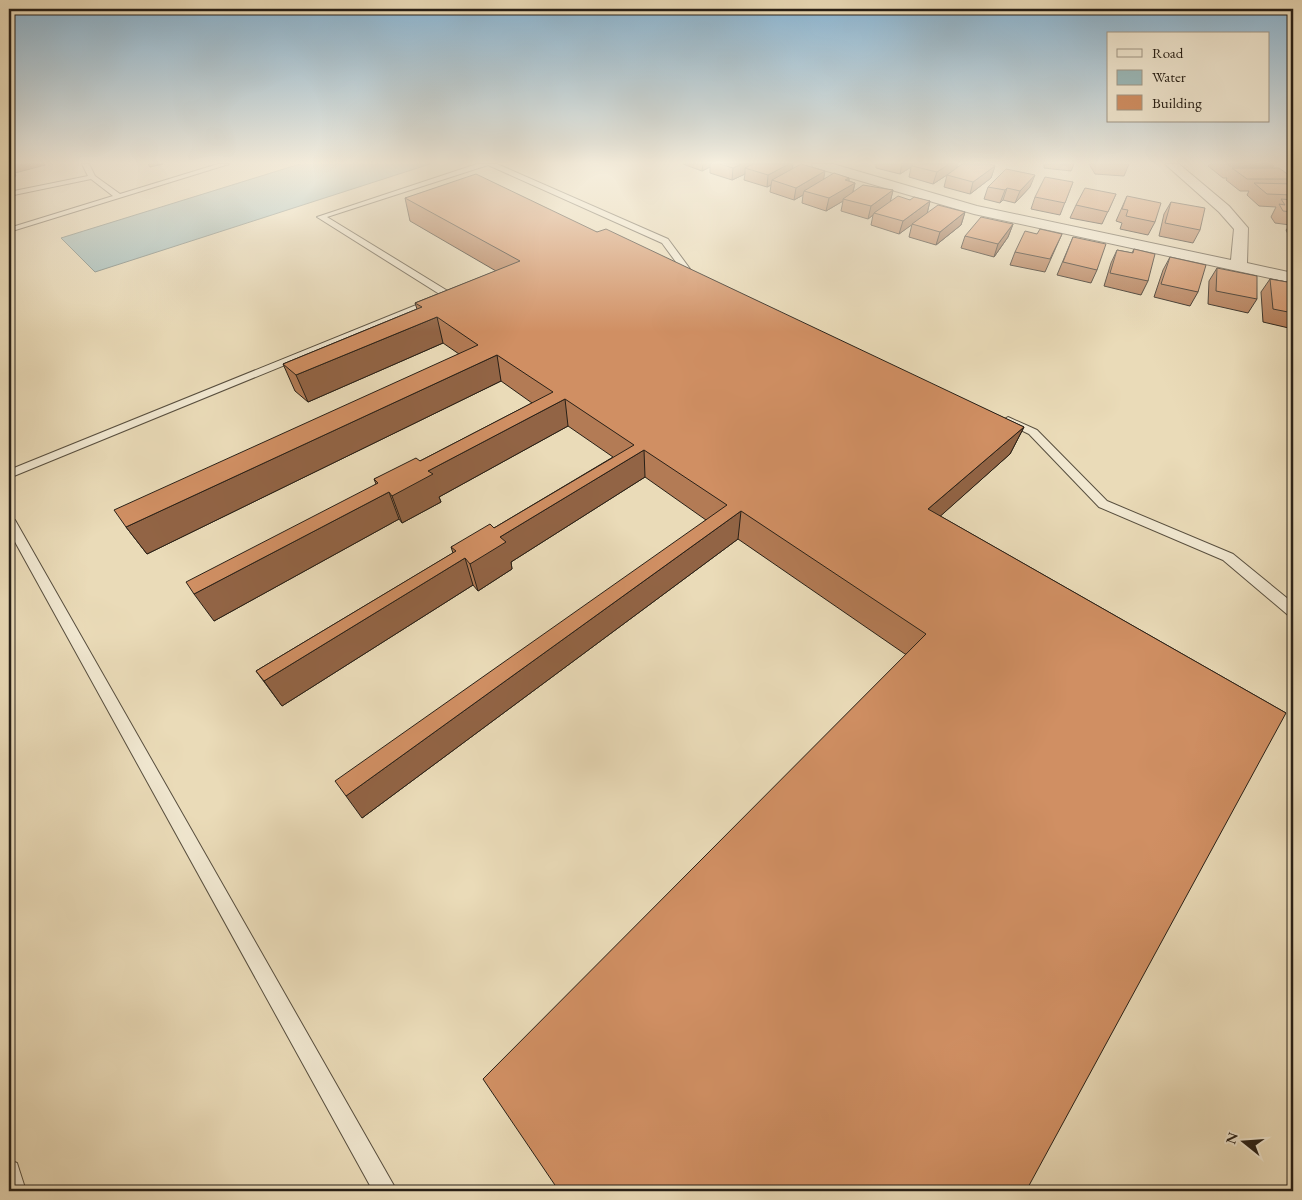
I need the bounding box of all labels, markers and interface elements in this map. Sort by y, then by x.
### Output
legend [1107,32,1270,122]
text: Road [1152,43,1184,62]
text: Water [1152,67,1186,86]
text: Building [1152,93,1202,112]
north arrow [1220,1118,1270,1168]
text: N [1221,1130,1242,1146]

